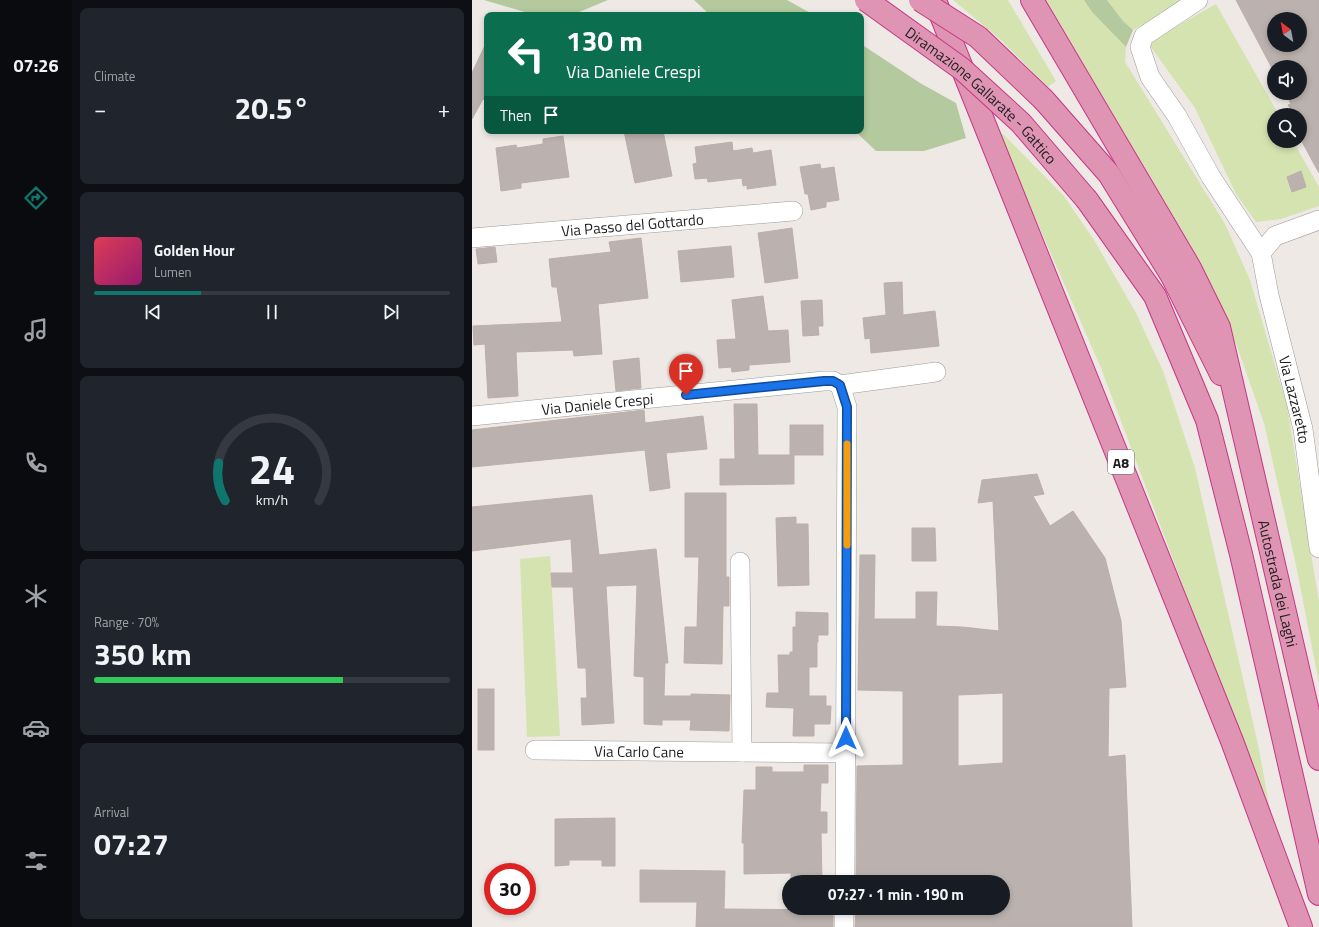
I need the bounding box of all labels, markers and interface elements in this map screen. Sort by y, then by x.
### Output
north arrow [1267,12,1307,52]
map controls [1267,12,1307,148]
text: 130 m [566,19,643,62]
street label: Diramazione Gallarate - Gattico [901,21,1063,169]
icon: left [500,28,552,80]
text: 07:26 [14,52,58,79]
text: Via Daniele Crespi [566,58,701,85]
button: sound [1267,60,1307,100]
text: Climate [94,66,135,86]
text: 20.5° [235,85,309,131]
text: − [94,92,106,126]
text: + [438,92,450,126]
text: Then [500,104,532,127]
icon: arrive [540,104,562,126]
button: search [1267,108,1307,148]
icon: directions [22,184,50,212]
street label: Via Passo del Gottardo [560,207,705,242]
text: Golden Hour [154,239,235,262]
text: Lumen [154,262,191,282]
icon: previous [142,301,164,323]
icon: pause [261,301,283,323]
icon: next [380,301,402,323]
icon: music [22,316,50,344]
street label: Via Lazzaretto [1273,353,1316,445]
pin [669,354,703,395]
icon: arrive [675,360,697,382]
street label: Via Daniele Crespi [540,387,654,421]
text: 24 [249,437,295,500]
icon: phone [22,449,50,477]
road number: A8 [1108,450,1134,474]
text: km/h [256,489,288,511]
street label: Autostrada dei Laghi [1253,518,1304,649]
icon: climate [22,582,50,610]
text: Range · 70% [94,612,159,632]
text: 350 km [94,631,192,677]
icon: car [22,714,50,742]
position arrow [825,717,867,759]
street label: Via Carlo Cane [594,739,684,763]
text: Arrival [94,802,129,822]
text: 07:27 [94,821,169,867]
icon: filters [22,847,50,875]
speed limit sign: 30 [484,863,536,915]
text: 07:27 · 1 min · 190 m [828,883,964,906]

